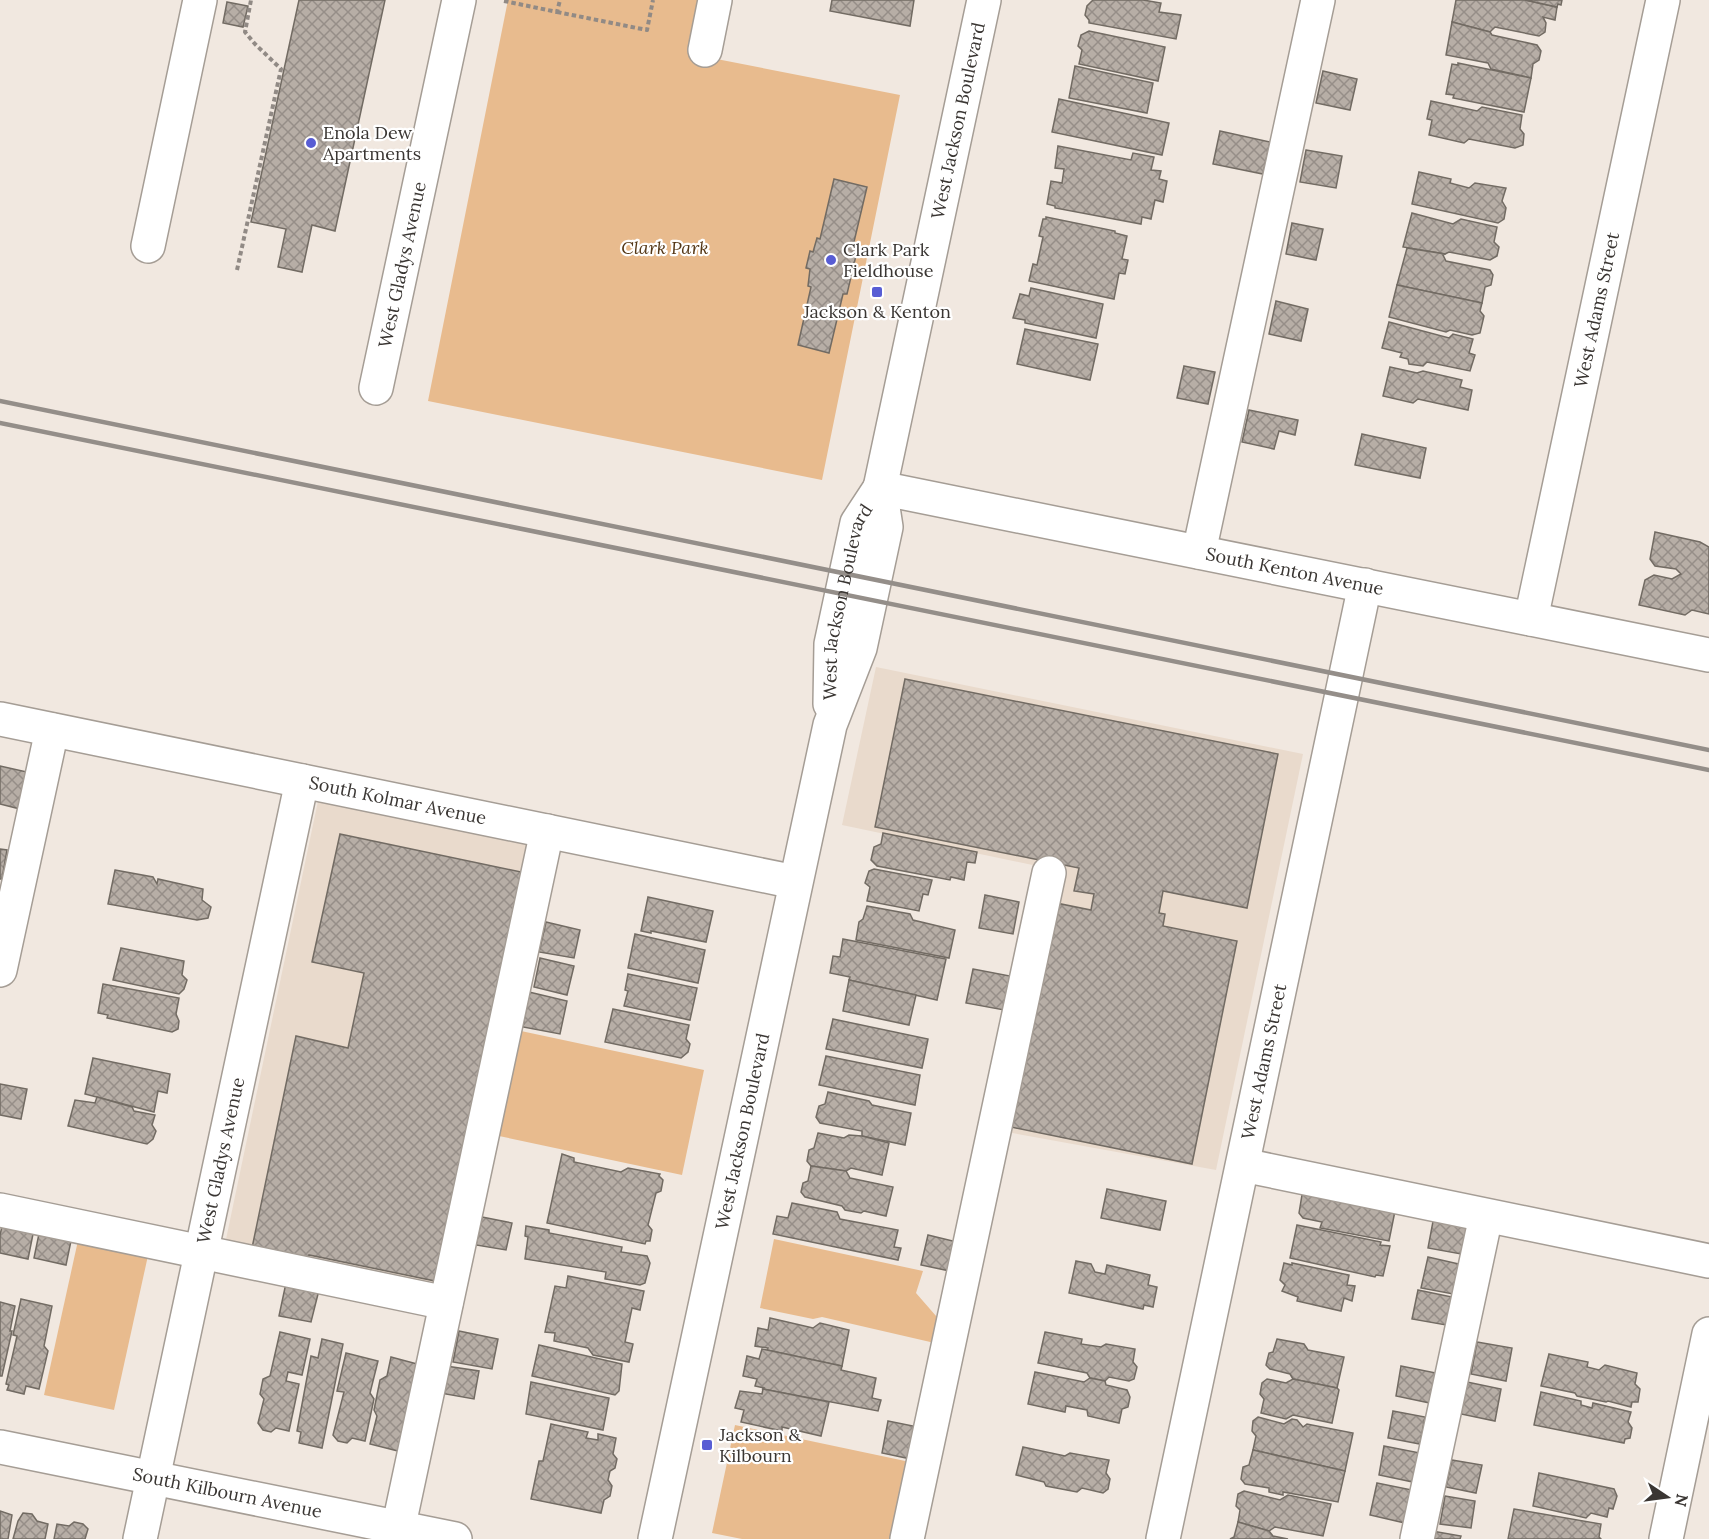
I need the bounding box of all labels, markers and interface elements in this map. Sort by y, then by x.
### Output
street label: West Jackson Boulevard [926,20,990,221]
place label: Enola Dew Apartments [322,121,421,165]
marker: Enola Dew Apartments [304,136,318,150]
street label: West Gladys Avenue [373,179,431,350]
street label: West Adams Street [1569,230,1624,390]
park label: Clark Park [621,236,709,259]
place label: Clark Park Fieldhouse [843,238,934,282]
marker: Clark Park Fieldhouse [824,253,838,267]
marker: Jackson & Kenton [870,285,884,299]
place label: Jackson & Kenton [802,300,951,323]
street label: West Jackson Boulevard [818,499,878,700]
street label: South Kenton Avenue [1204,542,1386,600]
street label: South Kolmar Avenue [307,771,489,829]
street label: West Adams Street [1236,981,1291,1141]
street label: West Jackson Boulevard [710,1031,775,1232]
street label: West Gladys Avenue [191,1075,249,1246]
place label: Jackson & Kilbourn [718,1423,801,1467]
marker: Jackson & Kilbourn [700,1438,714,1452]
street label: South Kilbourn Avenue [131,1462,324,1523]
north arrow [1637,1467,1697,1527]
text: N [1670,1492,1693,1509]

